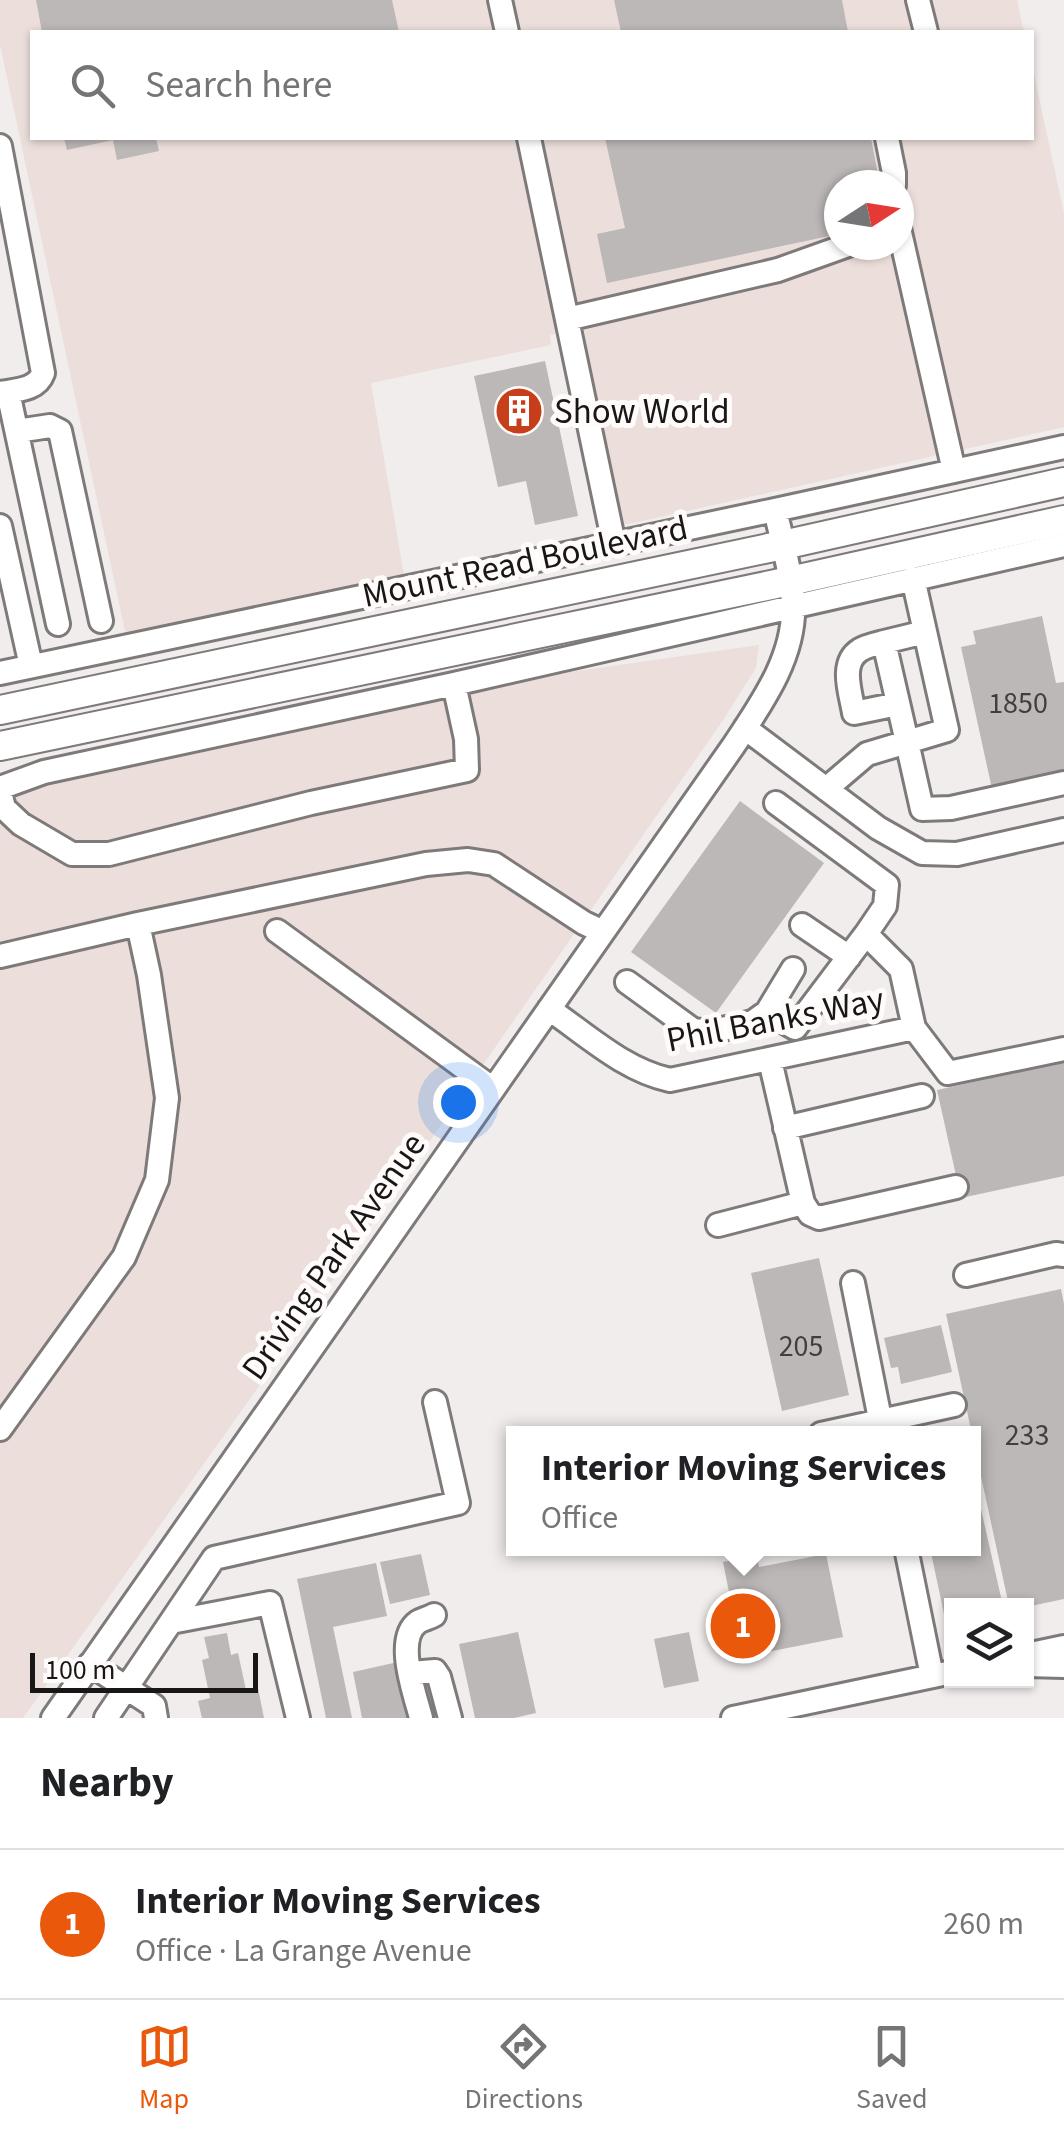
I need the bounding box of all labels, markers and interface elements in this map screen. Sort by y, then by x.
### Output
search box [30,30,1034,140]
icon: search [65,58,120,113]
text: Search here [145,58,332,112]
north arrow [824,170,914,260]
building icon: Show World [493,385,545,437]
place label: Show World [554,387,730,437]
street label: Mount Read Boulevard [358,503,693,621]
house number: 1850 [988,682,1048,725]
street label: Phil Banks Way [662,974,888,1066]
your location [433,1077,484,1128]
street label: Driving Park Avenue [230,1123,438,1390]
house number: 205 [779,1325,823,1368]
house number: 233 [1005,1414,1049,1457]
popup [506,1426,981,1556]
text: Interior Moving Services [541,1441,946,1495]
text: Office [541,1495,618,1541]
pin: 1 [710,1588,776,1664]
map controls [944,1598,1034,1688]
button: layers [944,1598,1034,1688]
scale bar [30,1648,258,1692]
text: 100 m [45,1650,116,1690]
text: Nearby [40,1753,174,1813]
text: Interior Moving Services [135,1874,541,1928]
text: 1 [64,1901,81,1947]
text: 260 m [943,1901,1024,1947]
text: Office · La Grange Avenue [135,1928,472,1974]
tab: Map [137,2019,192,2119]
tab: Directions [465,2019,583,2119]
tab: Saved [856,2019,927,2119]

